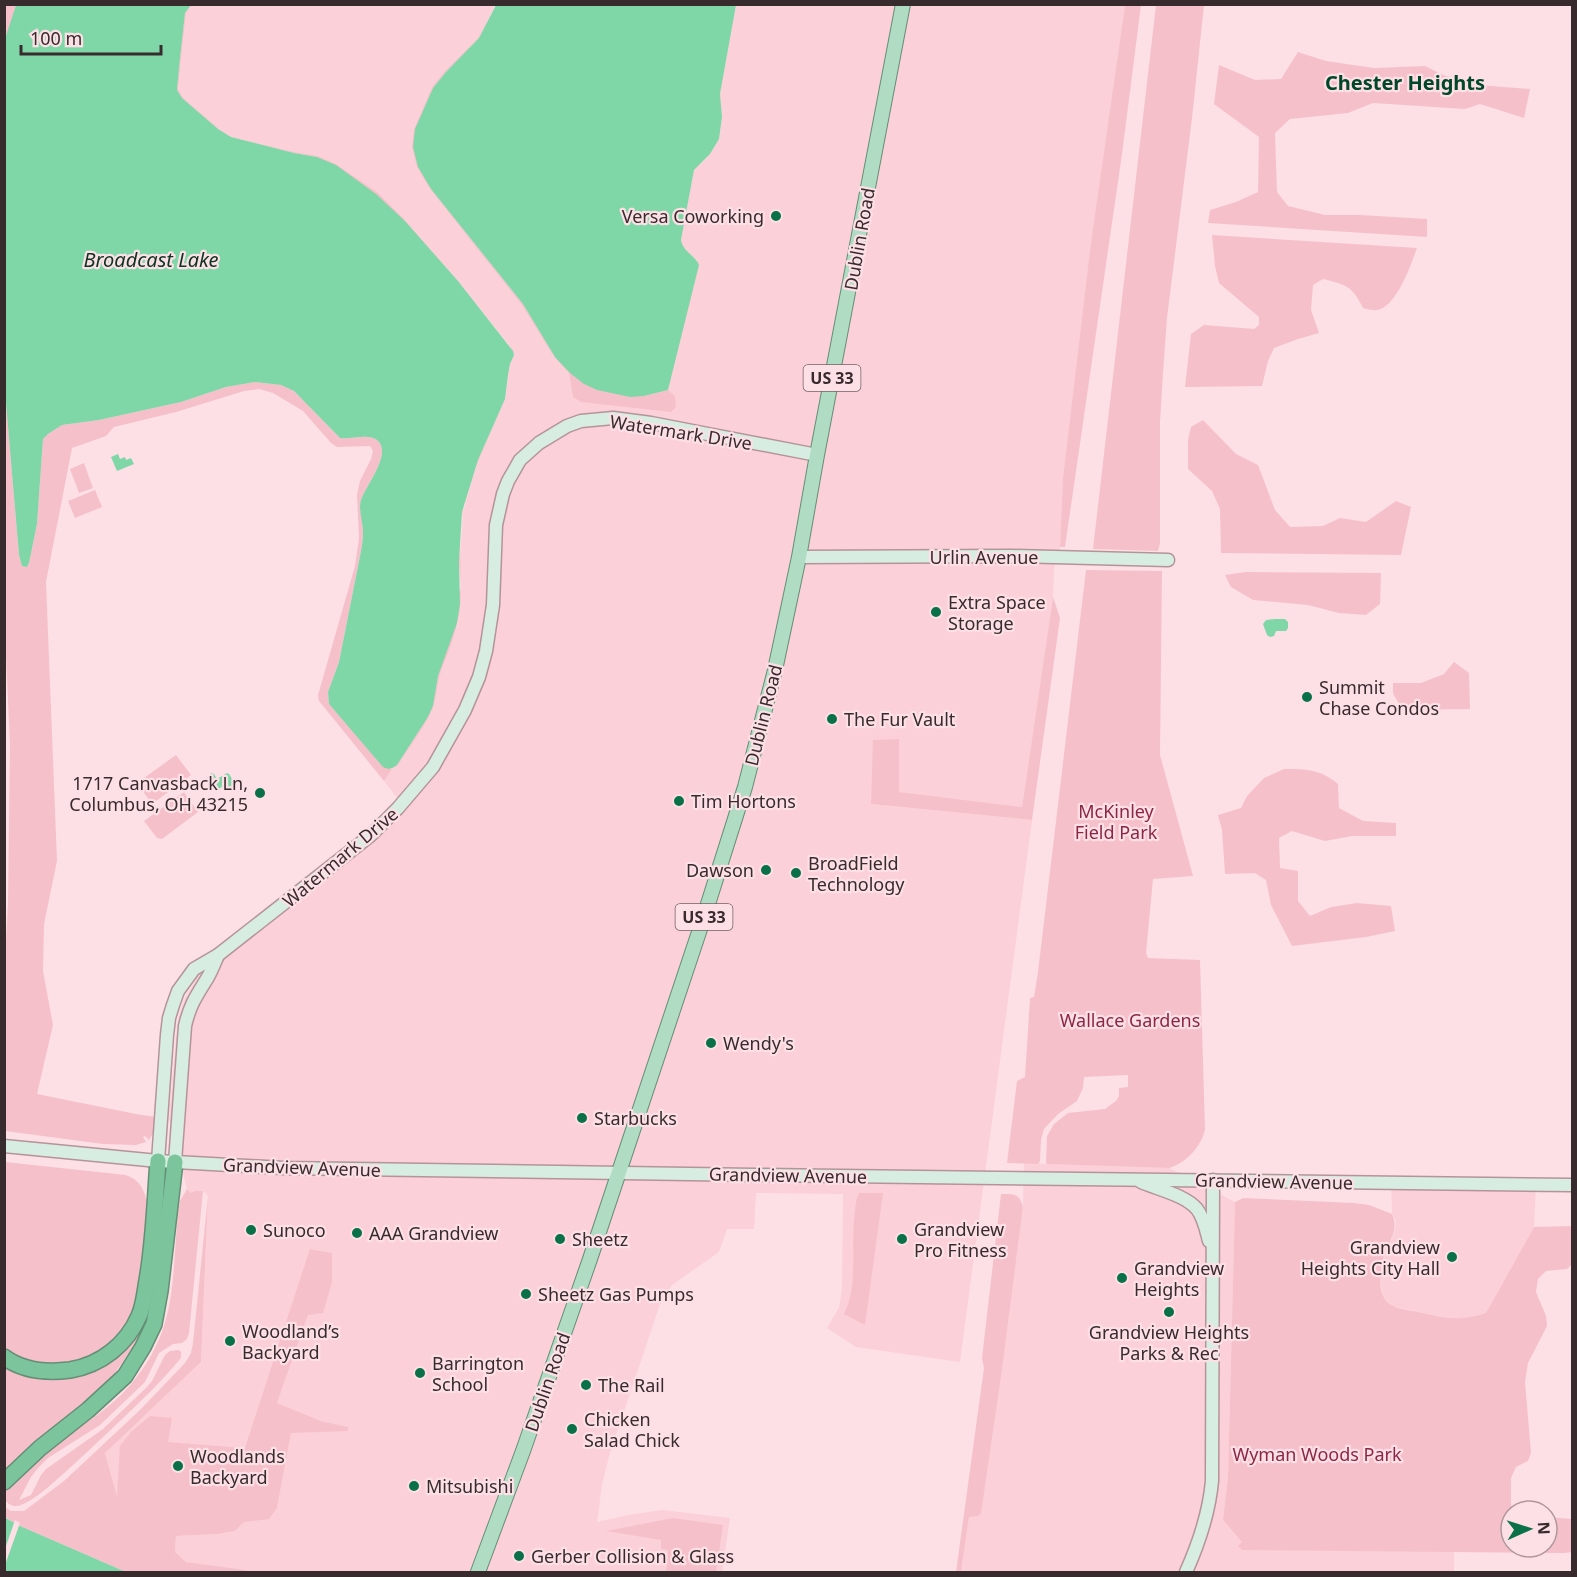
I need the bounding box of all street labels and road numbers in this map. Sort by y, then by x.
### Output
street label: Dublin Road [838,186,880,292]
road number: US 33 [804,365,860,391]
street label: Watermark Drive [608,409,754,455]
street label: Urlin Avenue [930,545,1038,569]
street label: Dublin Road [739,662,787,768]
street label: Watermark Drive [277,802,403,912]
road number: US 33 [676,904,732,930]
street label: Grandview Avenue [223,1152,381,1182]
street label: Grandview Avenue [709,1162,867,1188]
street label: Grandview Avenue [1195,1168,1353,1194]
street label: Dublin Road [519,1329,575,1435]

